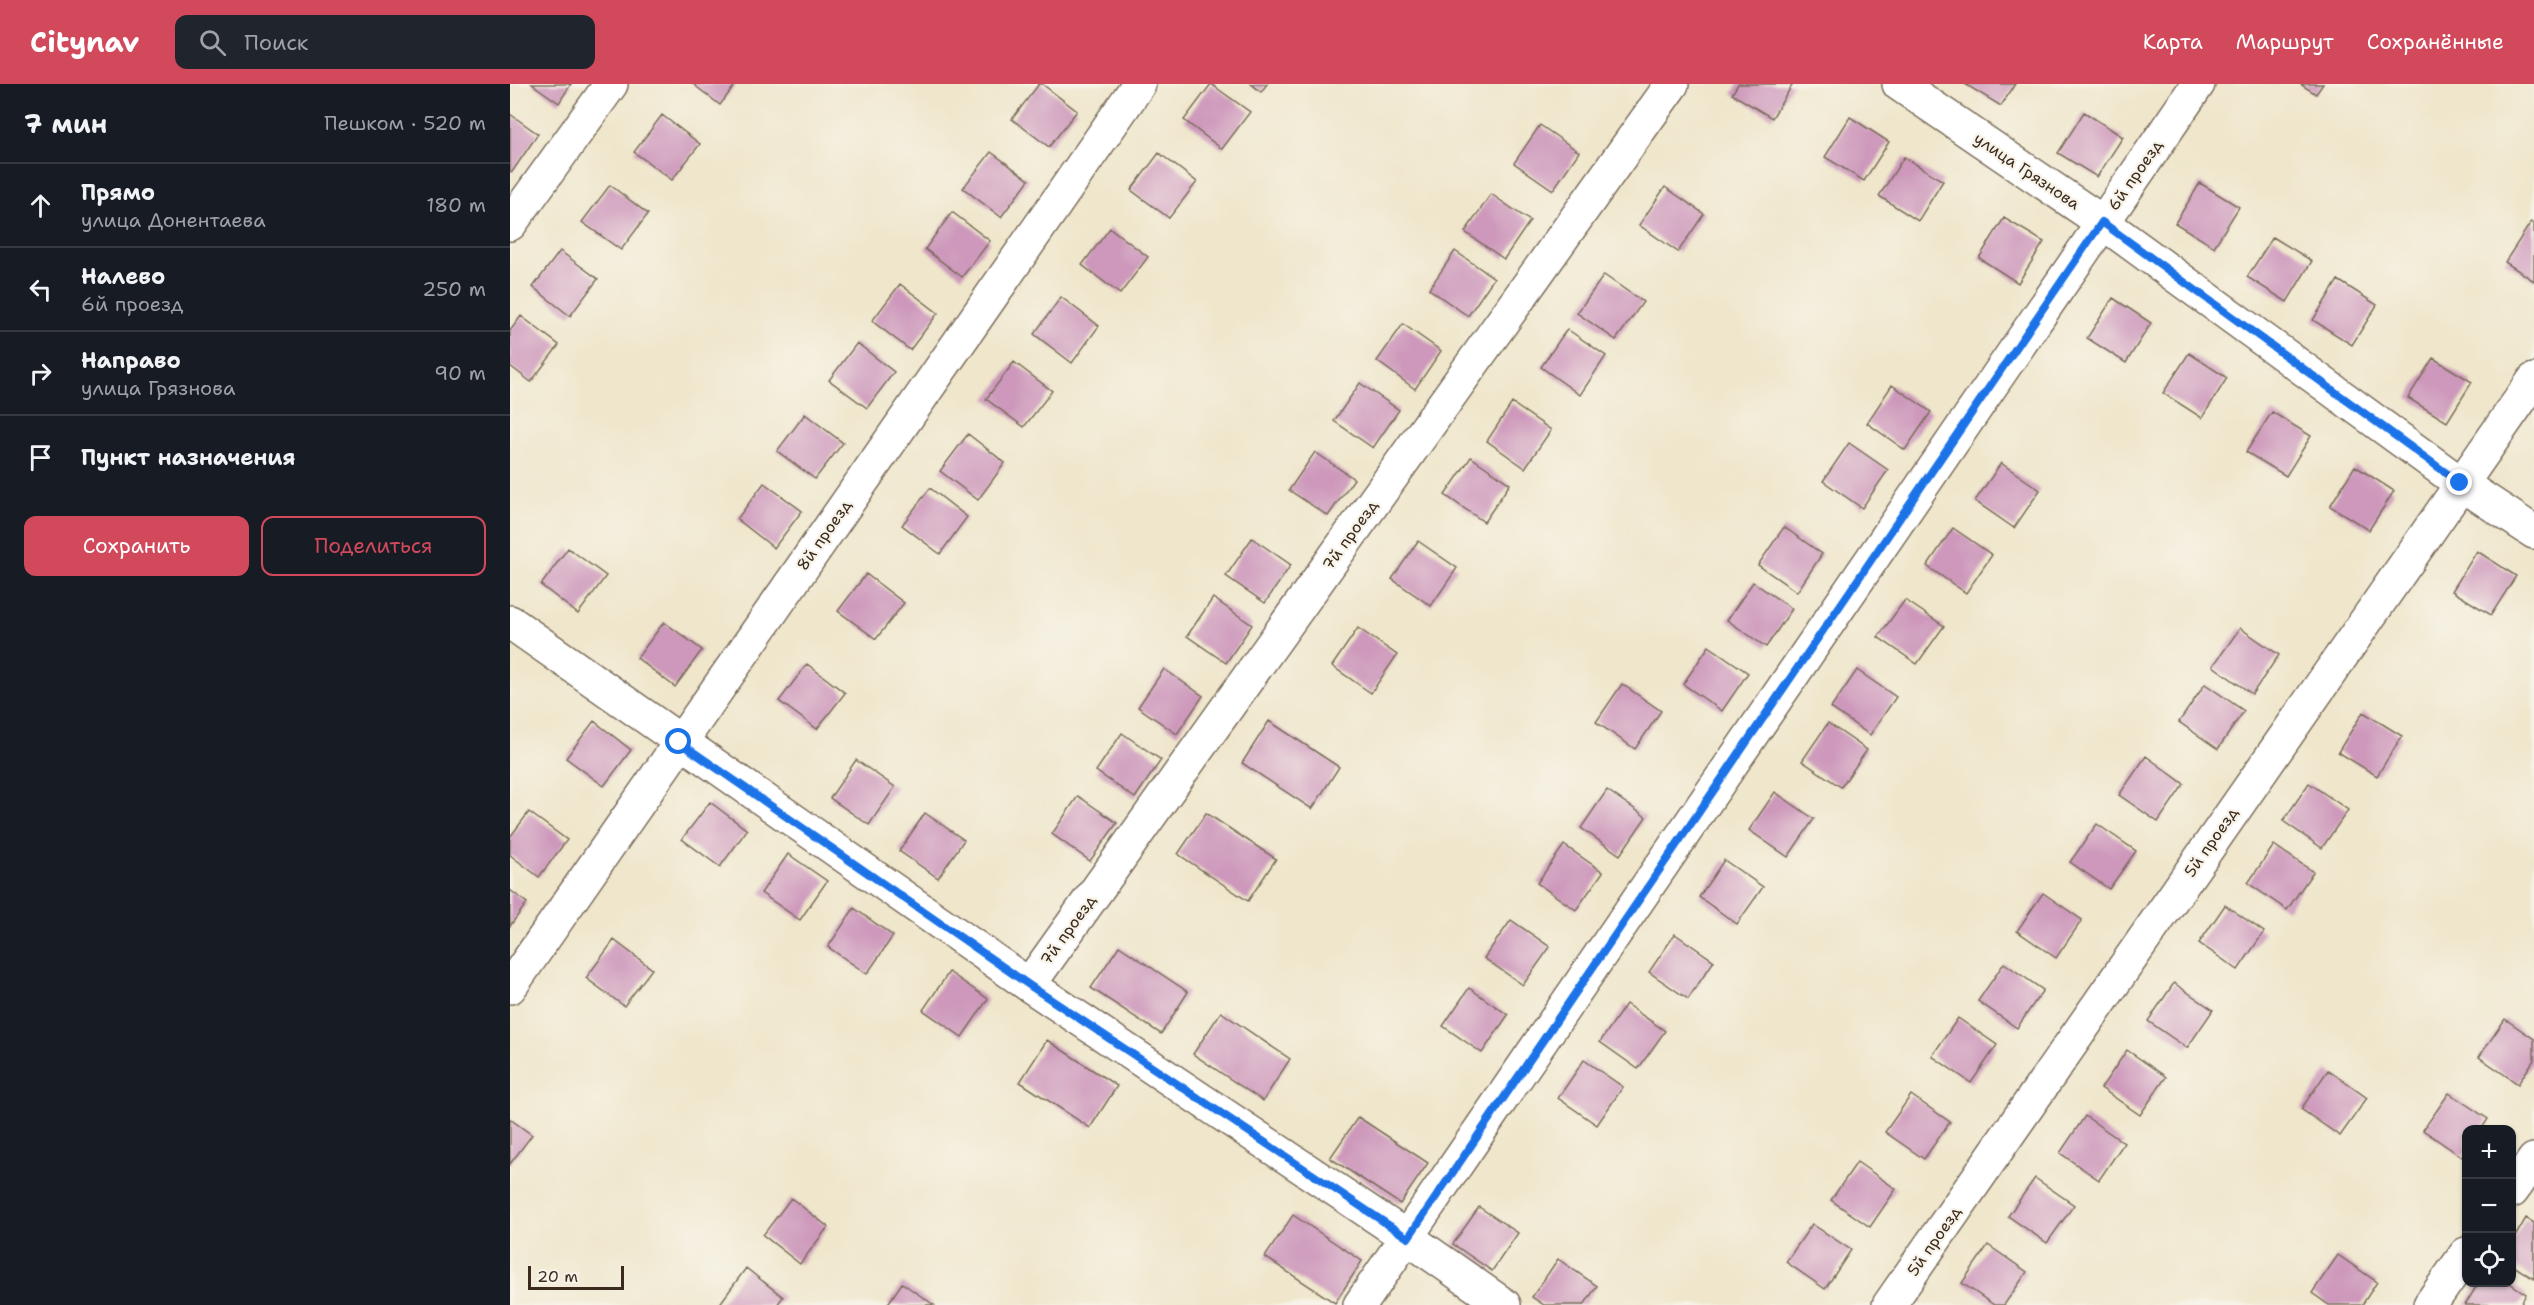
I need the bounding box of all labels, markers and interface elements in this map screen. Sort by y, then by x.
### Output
search box [175,15,595,69]
text: Citynav [30,23,139,61]
icon: search [196,26,229,59]
text: Поиск [244,28,309,57]
text: Карта [2143,28,2203,56]
text: Маршрут [2236,28,2334,56]
text: Сохранённые [2367,28,2504,56]
text: 7 мин [24,106,107,141]
text: Пешком · 520 m [324,110,486,136]
street label: улица Грязнова [1970,128,2084,214]
street label: 6й проезд [2103,135,2167,215]
text: Прямо [81,178,155,207]
icon: ahead [24,189,57,222]
text: 180 m [426,192,486,218]
text: улица Донентаева [81,207,266,233]
text: Налево [81,262,165,291]
icon: left [24,273,57,306]
text: 250 m [422,276,486,302]
text: 6й проезд [81,291,183,317]
text: Направо [81,346,181,375]
icon: right [24,357,57,390]
text: 90 m [434,360,486,386]
text: улица Грязнова [81,375,235,401]
icon: arrive [24,441,57,474]
text: Пункт назначения [81,443,295,472]
route end [2446,469,2472,495]
street label: 8й проезд [792,495,856,575]
street label: 7й проезд [1317,496,1383,574]
button: Сохранить [24,516,249,576]
button: Поделиться [261,516,486,576]
route start [665,728,691,754]
street label: 5й проезд [2179,803,2243,881]
street label: 7й проезд [1035,891,1101,969]
map controls [2462,1125,2516,1287]
button: + [2462,1125,2516,1179]
button: − [2462,1179,2516,1233]
street label: 5й проезд [1902,1202,1966,1280]
button: locate [2462,1233,2516,1287]
scale bar [528,1263,624,1290]
text: 20 m [537,1266,578,1287]

